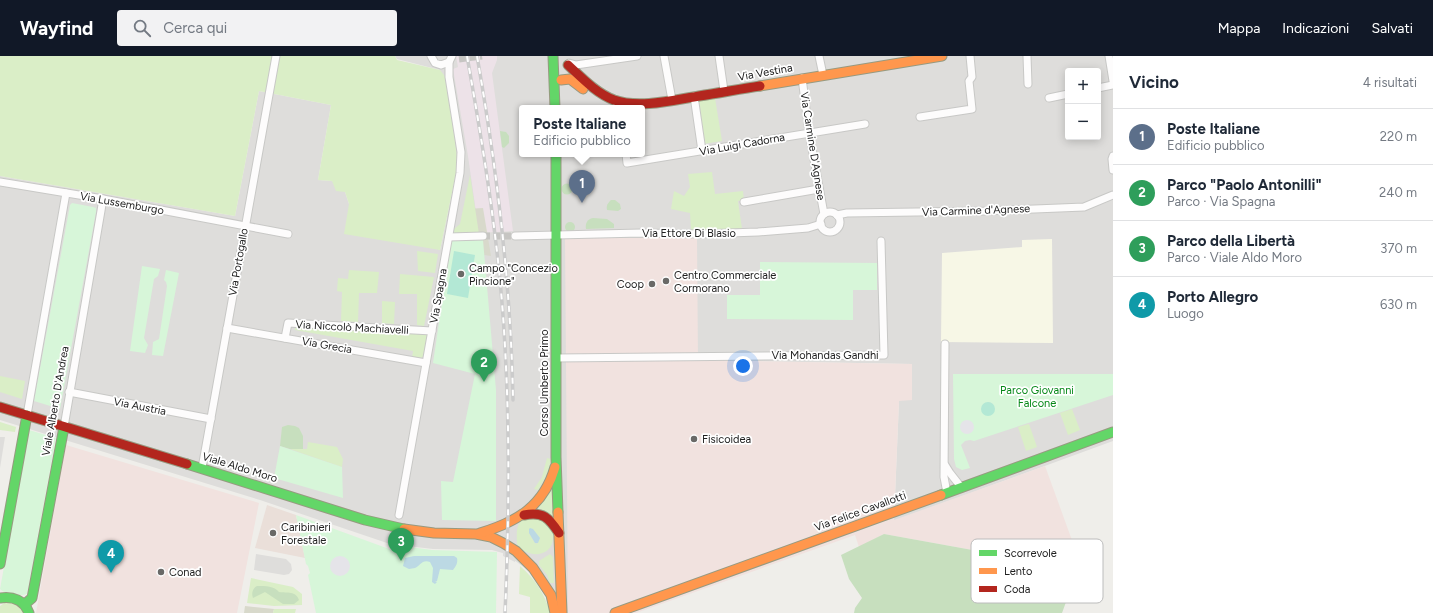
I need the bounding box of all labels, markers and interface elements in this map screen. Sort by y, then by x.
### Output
search box [117,10,397,46]
text: Wayfind [20,17,93,40]
icon: search [131,17,153,39]
text: Cerca qui [163,19,227,37]
text: Mappa [1218,20,1260,37]
text: Indicazioni [1282,20,1349,37]
text: Salvati [1371,20,1413,37]
street label: Via Vestina [737,61,793,84]
map controls [1065,68,1101,140]
button: + [1065,68,1101,104]
text: Vicino [1129,72,1179,92]
text: 4 risultati [1363,75,1417,90]
street label: Via Carmine D'Agnese [798,91,827,201]
button: − [1065,104,1101,140]
popup [519,105,645,157]
text: Poste Italiane [533,115,626,133]
text: Poste Italiane [1167,120,1260,138]
text: 1 [1139,129,1145,144]
text: 220 m [1380,129,1417,144]
street label: Via Luigi Cadorna [698,131,786,158]
text: Edificio pubblico [533,133,631,148]
text: Edificio pubblico [1167,138,1265,153]
pin: 1 [569,170,595,203]
text: Parco "Paolo Antonilli" [1167,176,1322,194]
text: 2 [1138,185,1146,200]
text: 240 m [1379,185,1417,200]
street label: Via Lussemburgo [79,190,165,217]
text: Parco · Via Spagna [1167,194,1275,209]
street label: Via Carmine d'Agnese [922,202,1030,219]
street label: Via Portogallo [226,227,251,297]
street label: Via Ettore Di Blasio [642,227,736,240]
text: Parco della Libertà [1167,232,1295,250]
text: 3 [1138,241,1146,256]
text: 370 m [1380,241,1417,256]
text: Parco · Viale Aldo Moro [1167,250,1302,265]
place label: Campo "Concezio Pincione" [469,262,558,288]
street label: Via Spagna [427,268,450,325]
marker: Campo "Concezio Pincione" [456,269,466,279]
place label: Centro Commerciale Cormorano [674,269,776,295]
marker: Centro Commerciale Cormorano [661,276,671,286]
place label: Coop [617,278,644,291]
marker: Coop [647,279,657,289]
text: Porto Allegro [1167,288,1258,306]
text: 4 [1138,297,1146,312]
text: 630 m [1380,297,1417,312]
text: Luogo [1167,306,1204,321]
street label: Via Niccolò Machiavelli [295,318,409,337]
street label: Corso Umberto Primo [538,329,551,437]
street label: Via Grecia [301,335,353,356]
street label: Viale Alberto D'Andrea [39,345,72,457]
pin: 2 [471,349,497,382]
street label: Via Mohandas Gandhi [771,349,879,362]
your location [733,356,753,376]
park label: Parco Giovanni Falcone [1000,384,1074,410]
street label: Via Austria [113,395,167,418]
place label: Fisicoidea [702,433,751,446]
marker: Fisicoidea [689,434,699,444]
street label: Viale Aldo Moro [201,450,279,485]
street label: Via Felice Cavallotti [812,489,908,534]
place label: Caribinieri Forestale [281,521,331,547]
marker: Caribinieri Forestale [268,528,278,538]
pin: 3 [388,528,414,561]
legend [971,539,1103,603]
pin: 4 [98,540,124,573]
text: Scorrevole [1004,547,1057,560]
text: Lento [1004,565,1032,578]
place label: Conad [169,566,202,579]
marker: Conad [156,567,166,577]
text: Coda [1004,583,1030,596]

